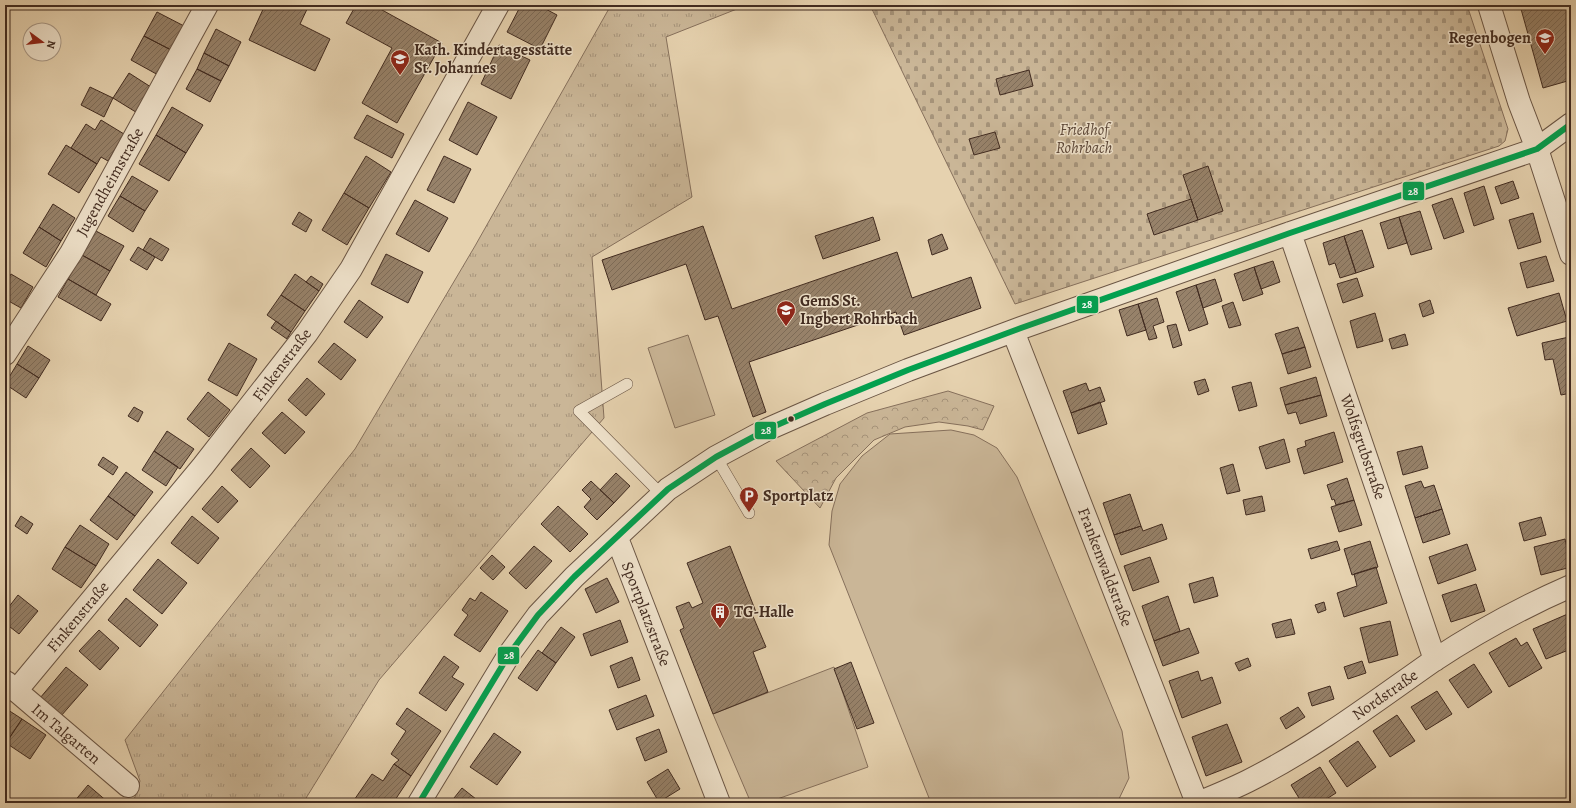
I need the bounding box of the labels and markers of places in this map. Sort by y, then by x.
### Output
place label: Regenbogen [1449,27,1531,49]
school or university icon: Regenbogen [1534,27,1556,55]
place label: Kath. Kindertagesstätte St. Johannes [414,39,572,79]
school or university icon: Kath. Kindertagesstätte St. Johannes [389,48,411,76]
place label: GemS St. Ingbert Rohrbach [800,290,918,330]
school or university icon: GemS St. Ingbert Rohrbach [775,299,797,327]
unlabelled marker [786,414,796,424]
parking icon: Sportplatz [738,485,760,513]
place label: Sportplatz [763,485,834,507]
building icon: TG-Halle [709,601,731,629]
place label: TG-Halle [734,601,794,623]

